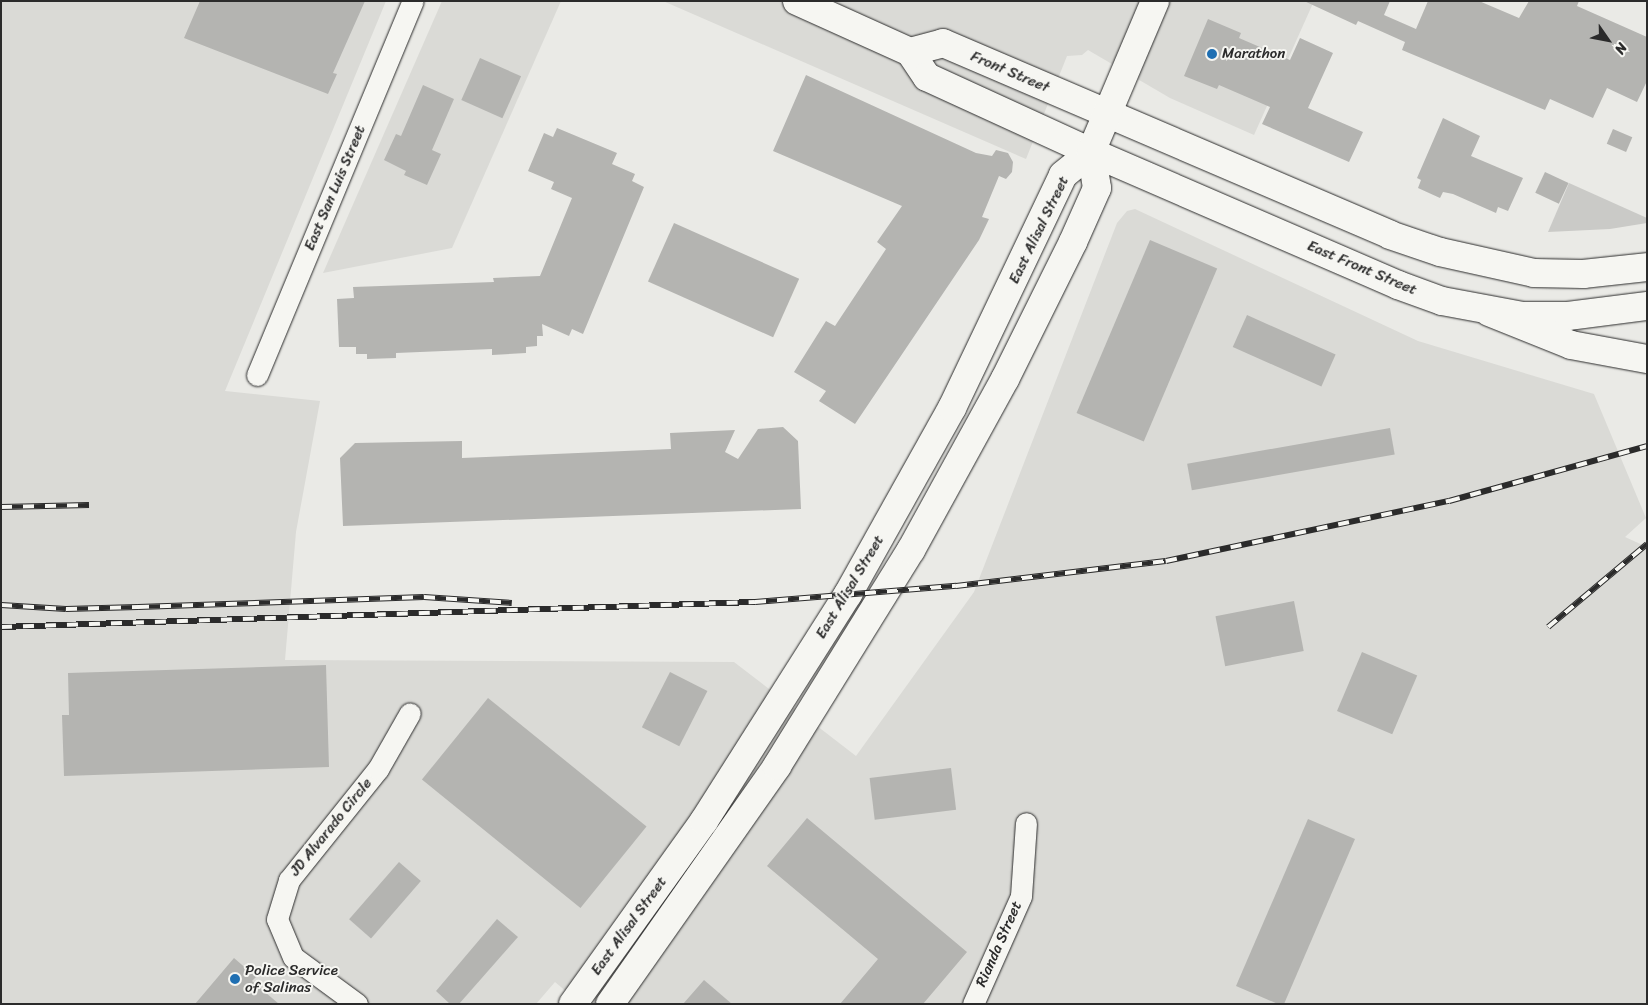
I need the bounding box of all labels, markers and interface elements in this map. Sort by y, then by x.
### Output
north arrow [1583,15,1633,65]
text: N [1608,38,1634,59]
place label: Marathon [1222,45,1285,63]
street label: Front Street [968,47,1052,97]
marker: Marathon [1206,48,1218,60]
street label: East San Luis Street [300,122,370,254]
street label: East Alisal Street [1005,173,1073,287]
street label: East Front Street [1305,237,1419,299]
street label: East Alisal Street [812,532,888,642]
street label: JD Alvarado Circle [286,774,376,880]
street label: East Alisal Street [587,873,671,979]
street label: Rianda Street [972,898,1026,990]
place label: Police Service of Salinas [245,961,338,996]
marker: Police Service of Salinas [229,973,241,985]

